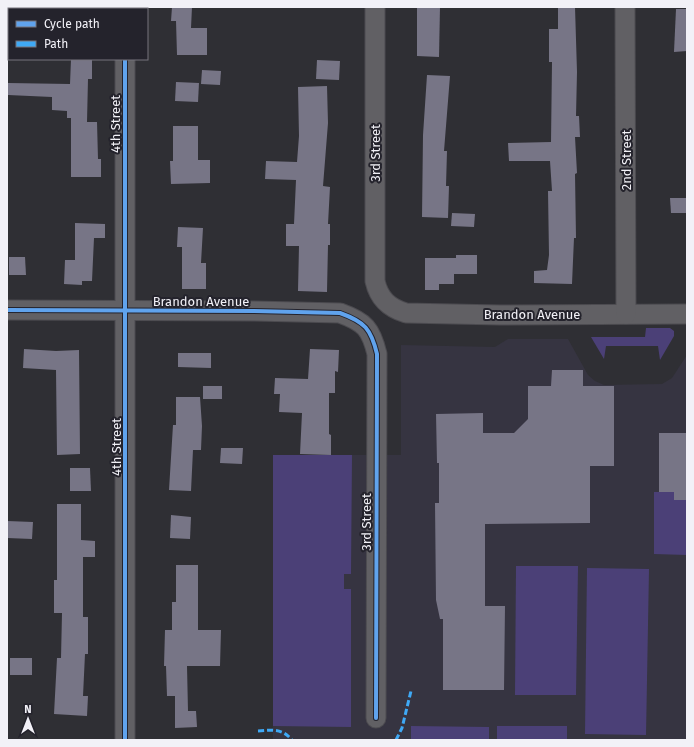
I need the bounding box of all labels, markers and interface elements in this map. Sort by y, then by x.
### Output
legend [8,8,148,60]
text: Cycle path [44,17,100,31]
text: Path [44,37,68,51]
street label: 4th Street [108,95,123,153]
street label: 3rd Street [368,124,383,182]
street label: 2nd Street [619,129,634,190]
street label: Brandon Avenue [153,294,249,309]
street label: Brandon Avenue [484,307,580,322]
street label: 4th Street [109,418,124,476]
street label: 3rd Street [359,493,374,551]
north arrow [8,699,48,739]
text: N [24,703,32,716]

